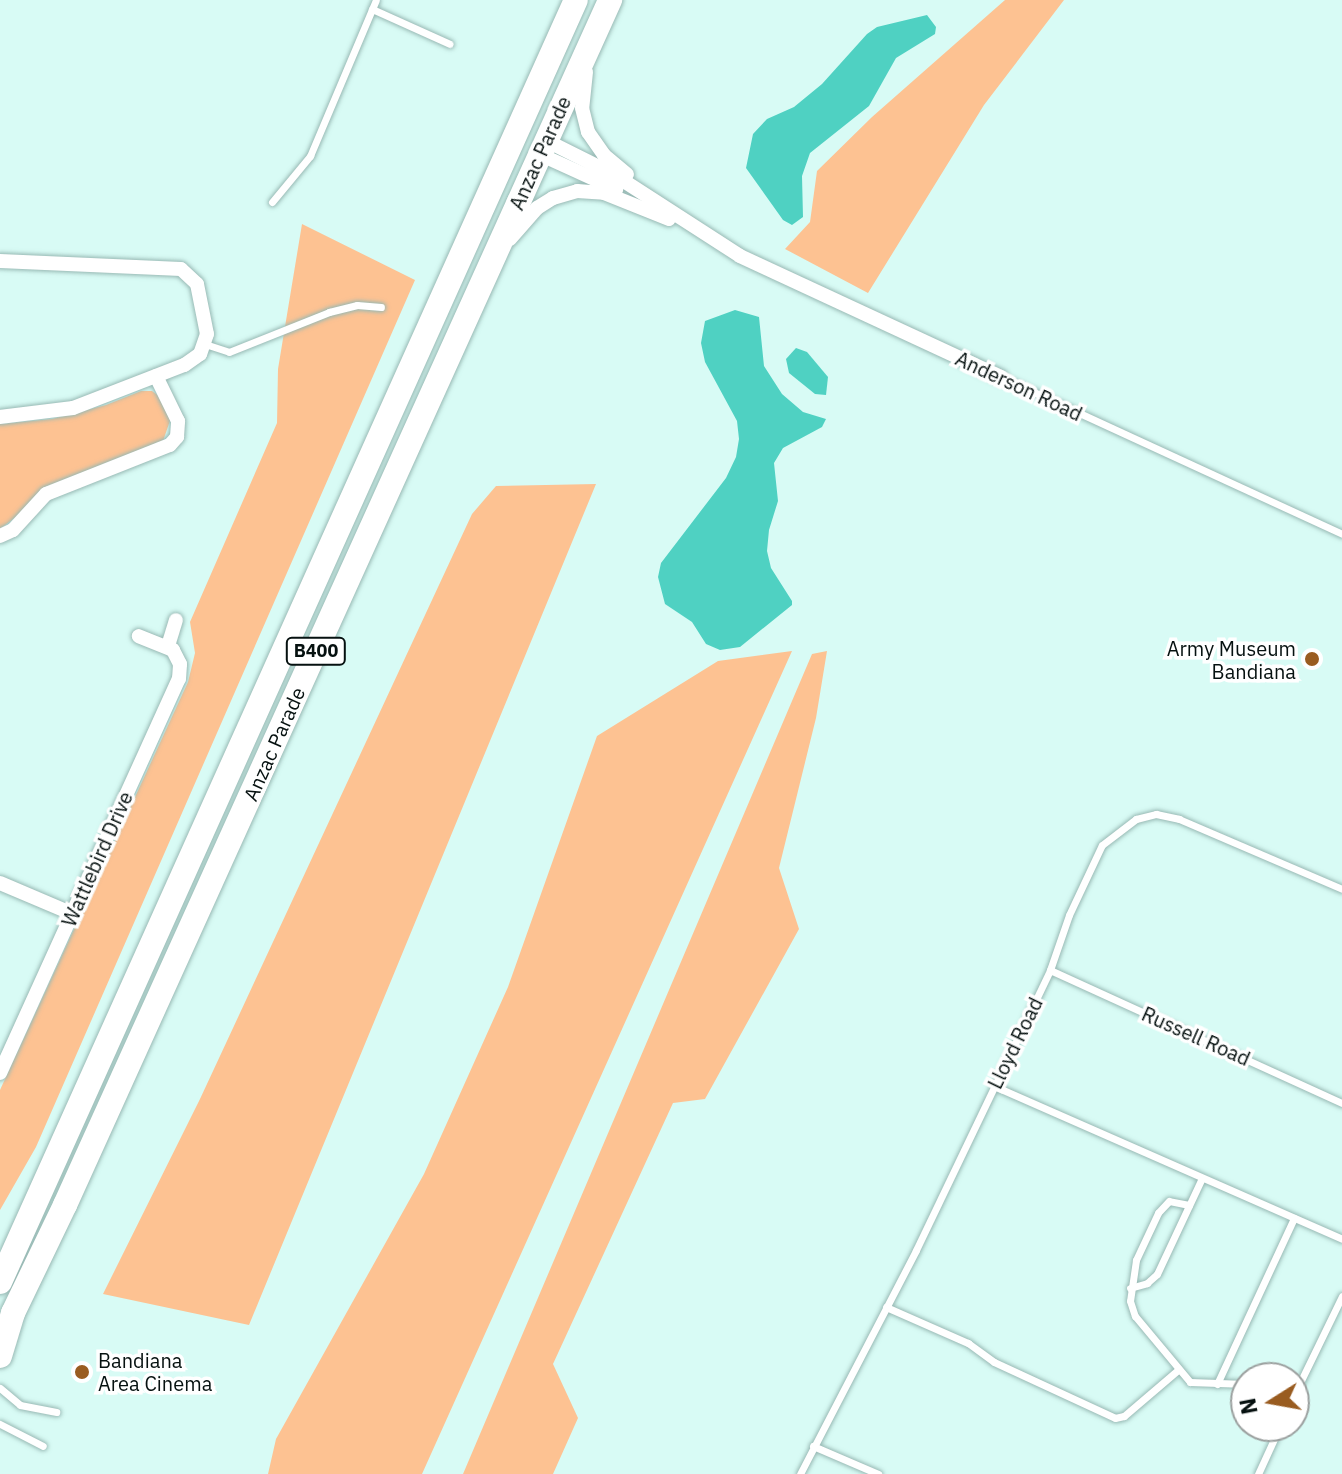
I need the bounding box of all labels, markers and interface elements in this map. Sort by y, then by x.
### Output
street label: Anzac Parade [504,92,576,214]
street label: Anderson Road [952,346,1086,426]
place label: Army Museum Bandiana [1167,636,1296,683]
road number: B400 [284,637,348,665]
marker: Army Museum Bandiana [1303,650,1321,668]
street label: Anzac Parade [238,683,310,805]
street label: Wattlebird Drive [57,788,137,930]
street label: Lloyd Road [983,993,1047,1093]
street label: Russell Road [1138,1001,1254,1071]
place label: Bandiana Area Cinema [98,1348,212,1395]
north arrow [1230,1362,1310,1442]
marker: Bandiana Area Cinema [73,1363,91,1381]
text: N [1232,1396,1264,1417]

